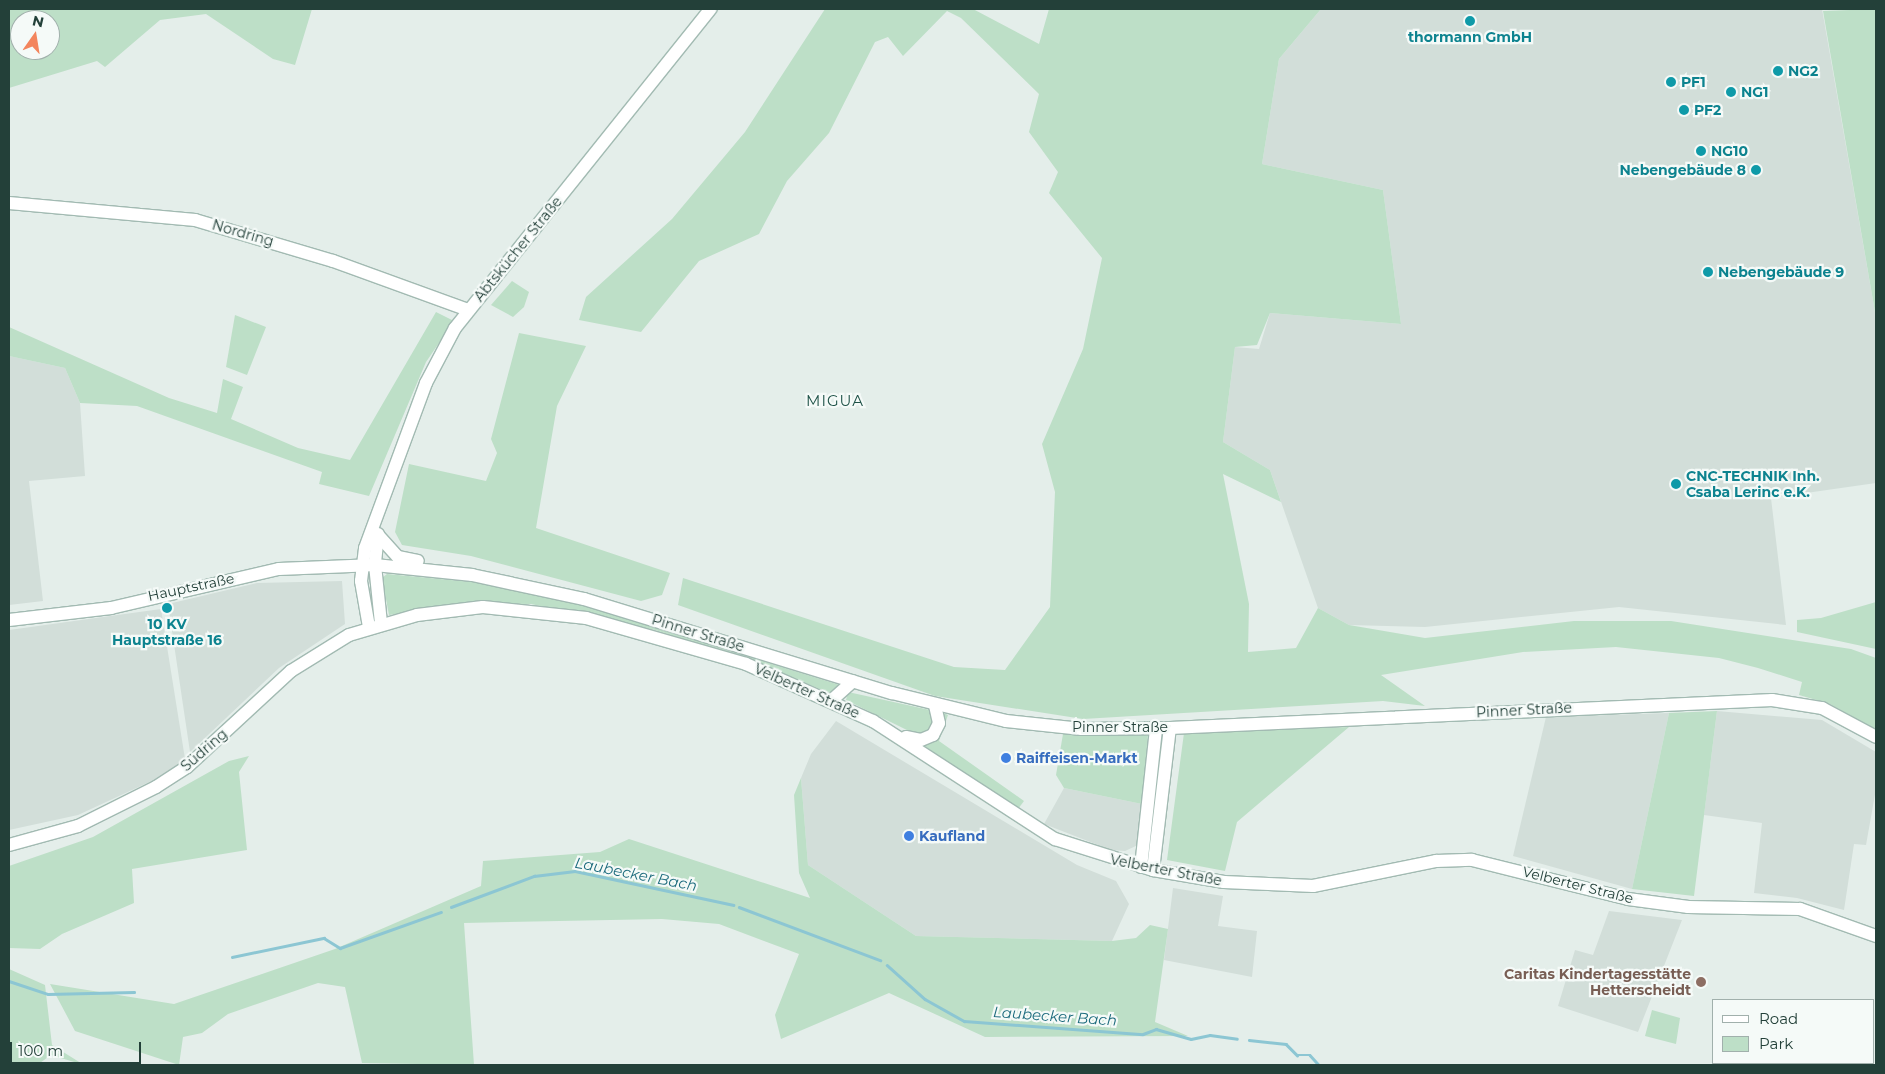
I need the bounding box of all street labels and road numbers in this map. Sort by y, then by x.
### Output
street label: Abtskücher Straße [471,193,565,305]
street label: Nordring [210,216,276,250]
street label: Hauptstraße [146,570,236,604]
street label: Pinner Straße [650,611,746,655]
street label: Velberter Straße [752,660,862,722]
street label: Pinner Straße [1476,699,1572,721]
street label: Pinner Straße [1072,719,1168,735]
street label: Südring [177,725,231,775]
street label: Velberter Straße [1109,851,1223,889]
street label: Velberter Straße [1521,863,1635,907]

